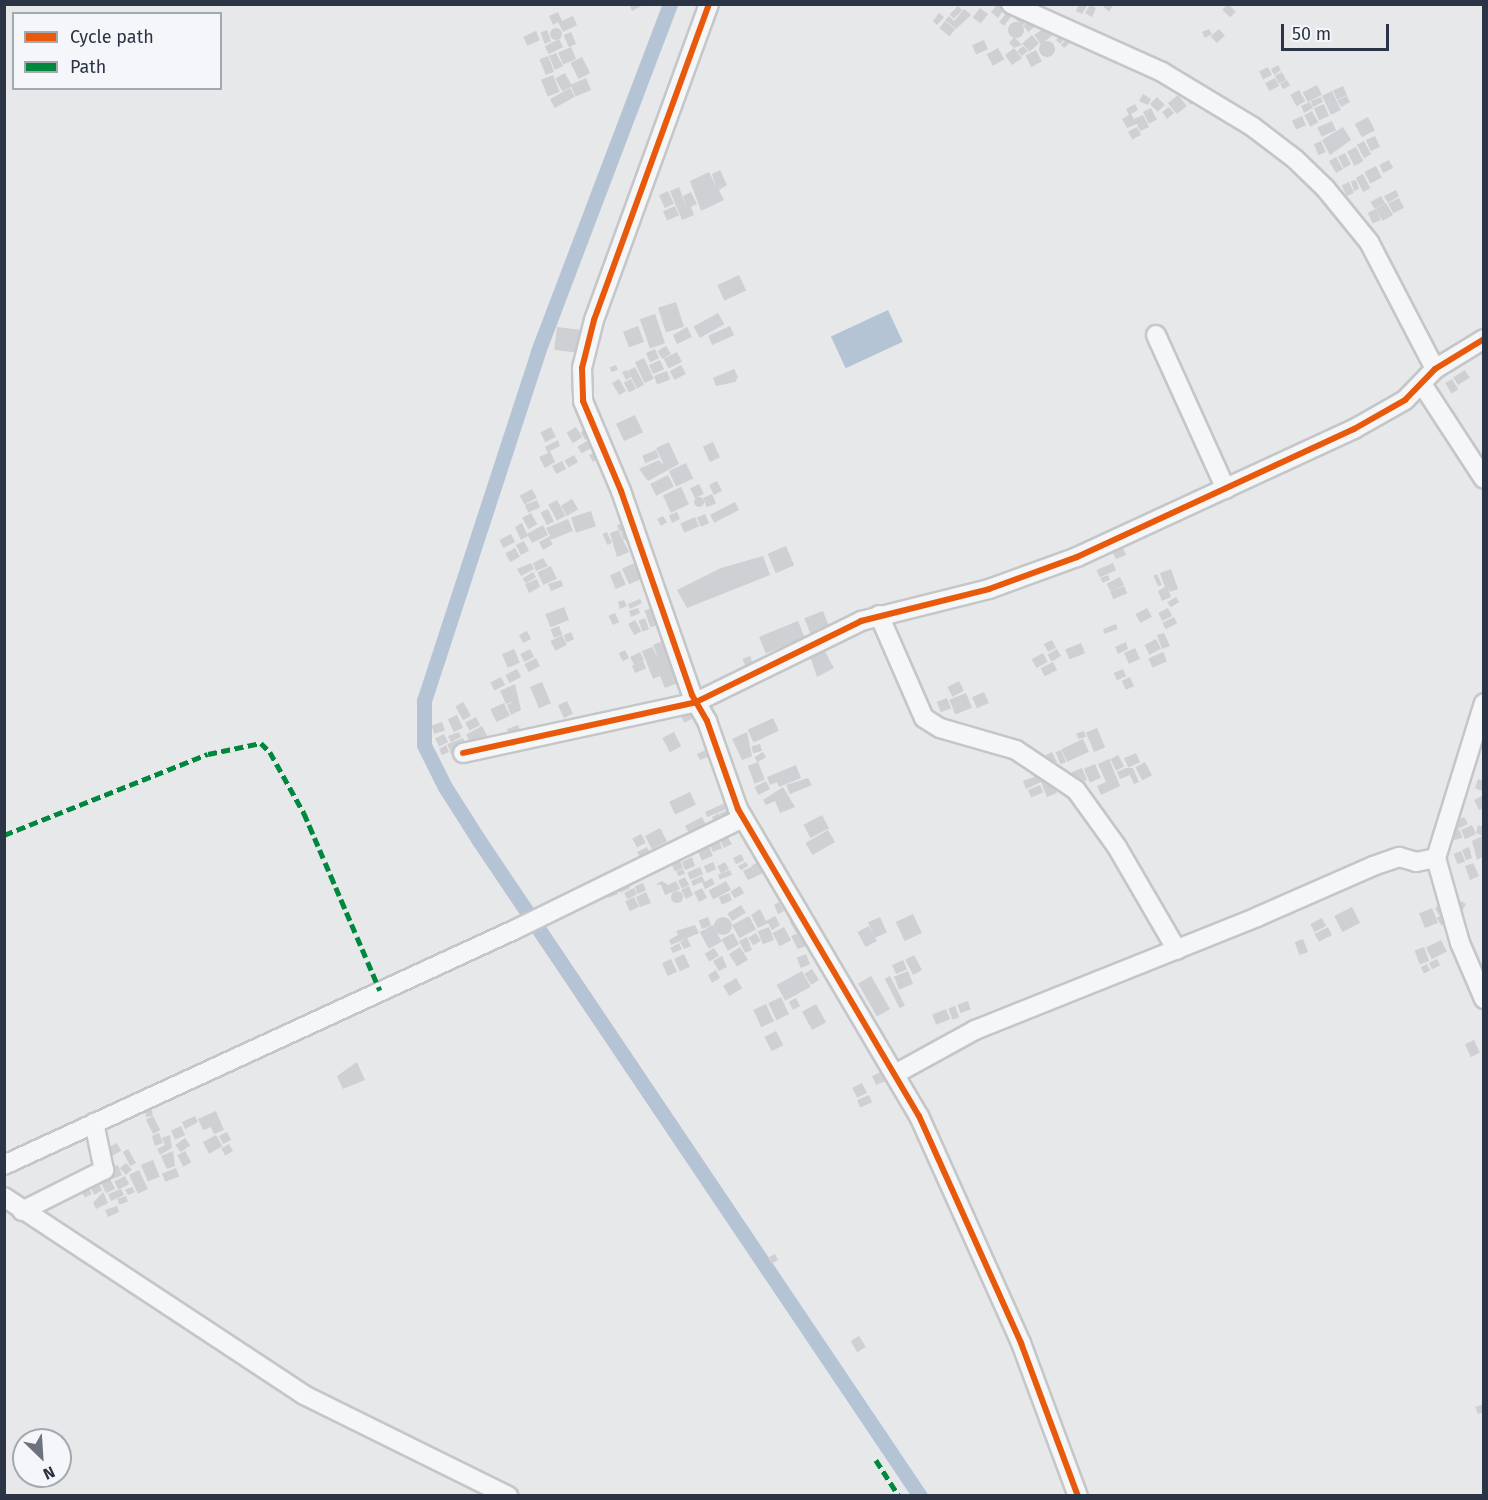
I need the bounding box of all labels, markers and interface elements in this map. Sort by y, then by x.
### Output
legend [12,12,222,90]
scale bar [1284,12,1392,50]
text: 50 m [1292,23,1331,45]
text: Cycle path [70,26,154,48]
text: Path [70,56,106,78]
north arrow [12,1428,72,1488]
text: N [40,1462,58,1484]

